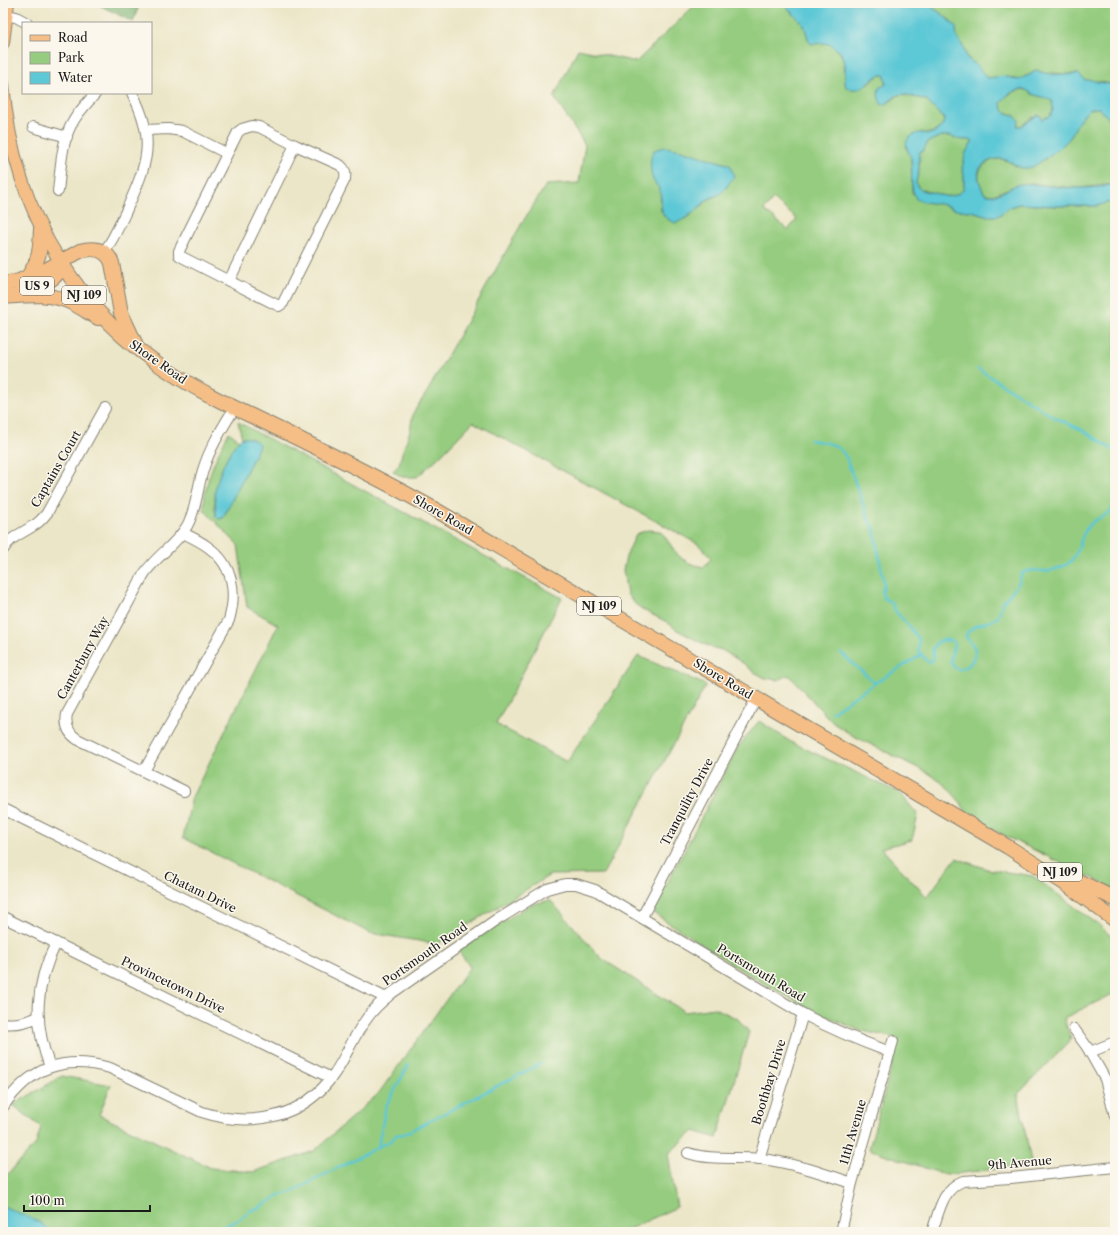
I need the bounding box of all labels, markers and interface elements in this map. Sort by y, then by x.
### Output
legend [22,22,152,94]
text: Road [58,30,88,45]
text: Park [58,50,85,65]
text: Water [57,70,92,85]
road number: US 9 [20,277,54,295]
road number: NJ 109 [62,286,106,304]
street label: Shore Road [127,336,190,387]
street label: Captains Court [27,427,84,510]
street label: Shore Road [411,491,476,538]
road number: NJ 109 [577,597,621,615]
street label: Canterbury Way [54,613,112,702]
street label: Shore Road [691,655,756,702]
street label: Tranquility Drive [657,755,716,848]
road number: NJ 109 [1038,863,1082,881]
street label: Chatam Drive [161,867,239,916]
street label: Portsmouth Road [379,918,471,988]
street label: Portsmouth Road [715,940,809,1005]
street label: Provincetown Drive [119,953,228,1016]
street label: Boothbay Drive [748,1037,789,1127]
street label: 11th Avenue [836,1097,869,1166]
street label: 9th Avenue [987,1152,1053,1173]
scale bar [24,1187,150,1213]
text: 100 m [30,1193,65,1208]

